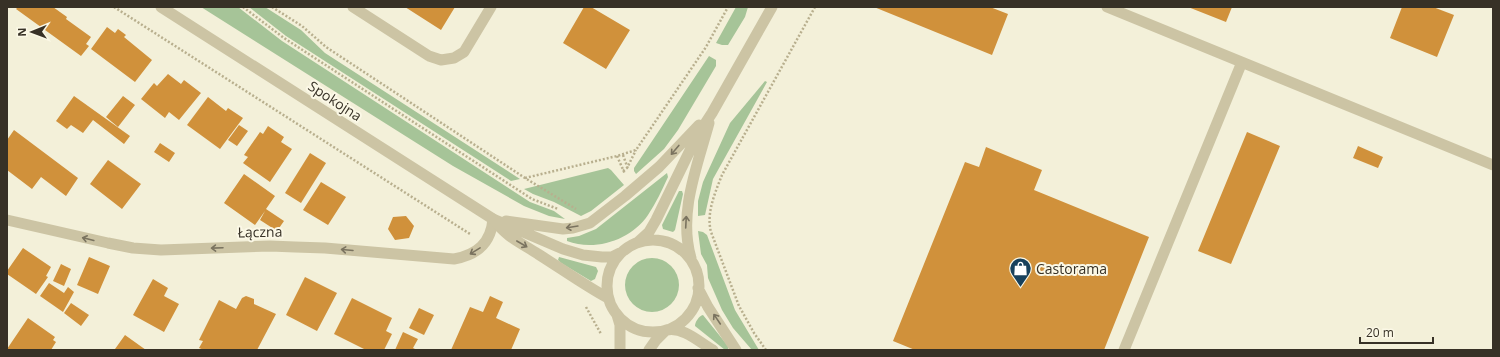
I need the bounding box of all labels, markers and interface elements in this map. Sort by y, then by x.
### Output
north arrow [12,12,52,52]
text: N [14,28,29,37]
street label: Spokojna [305,76,366,125]
one-way arrow [670,145,679,156]
one-way arrow [683,216,690,229]
street label: Łączna [237,222,283,241]
one-way arrow [566,223,579,231]
one-way arrow [82,234,95,242]
one-way arrow [516,241,528,249]
one-way arrow [211,244,224,252]
one-way arrow [341,246,354,253]
one-way arrow [469,248,481,256]
shop icon: Castorama [1008,256,1034,289]
place label: Castorama [1036,259,1107,278]
one-way arrow [712,314,721,325]
scale bar [1360,319,1433,345]
text: 20 m [1366,324,1394,341]

